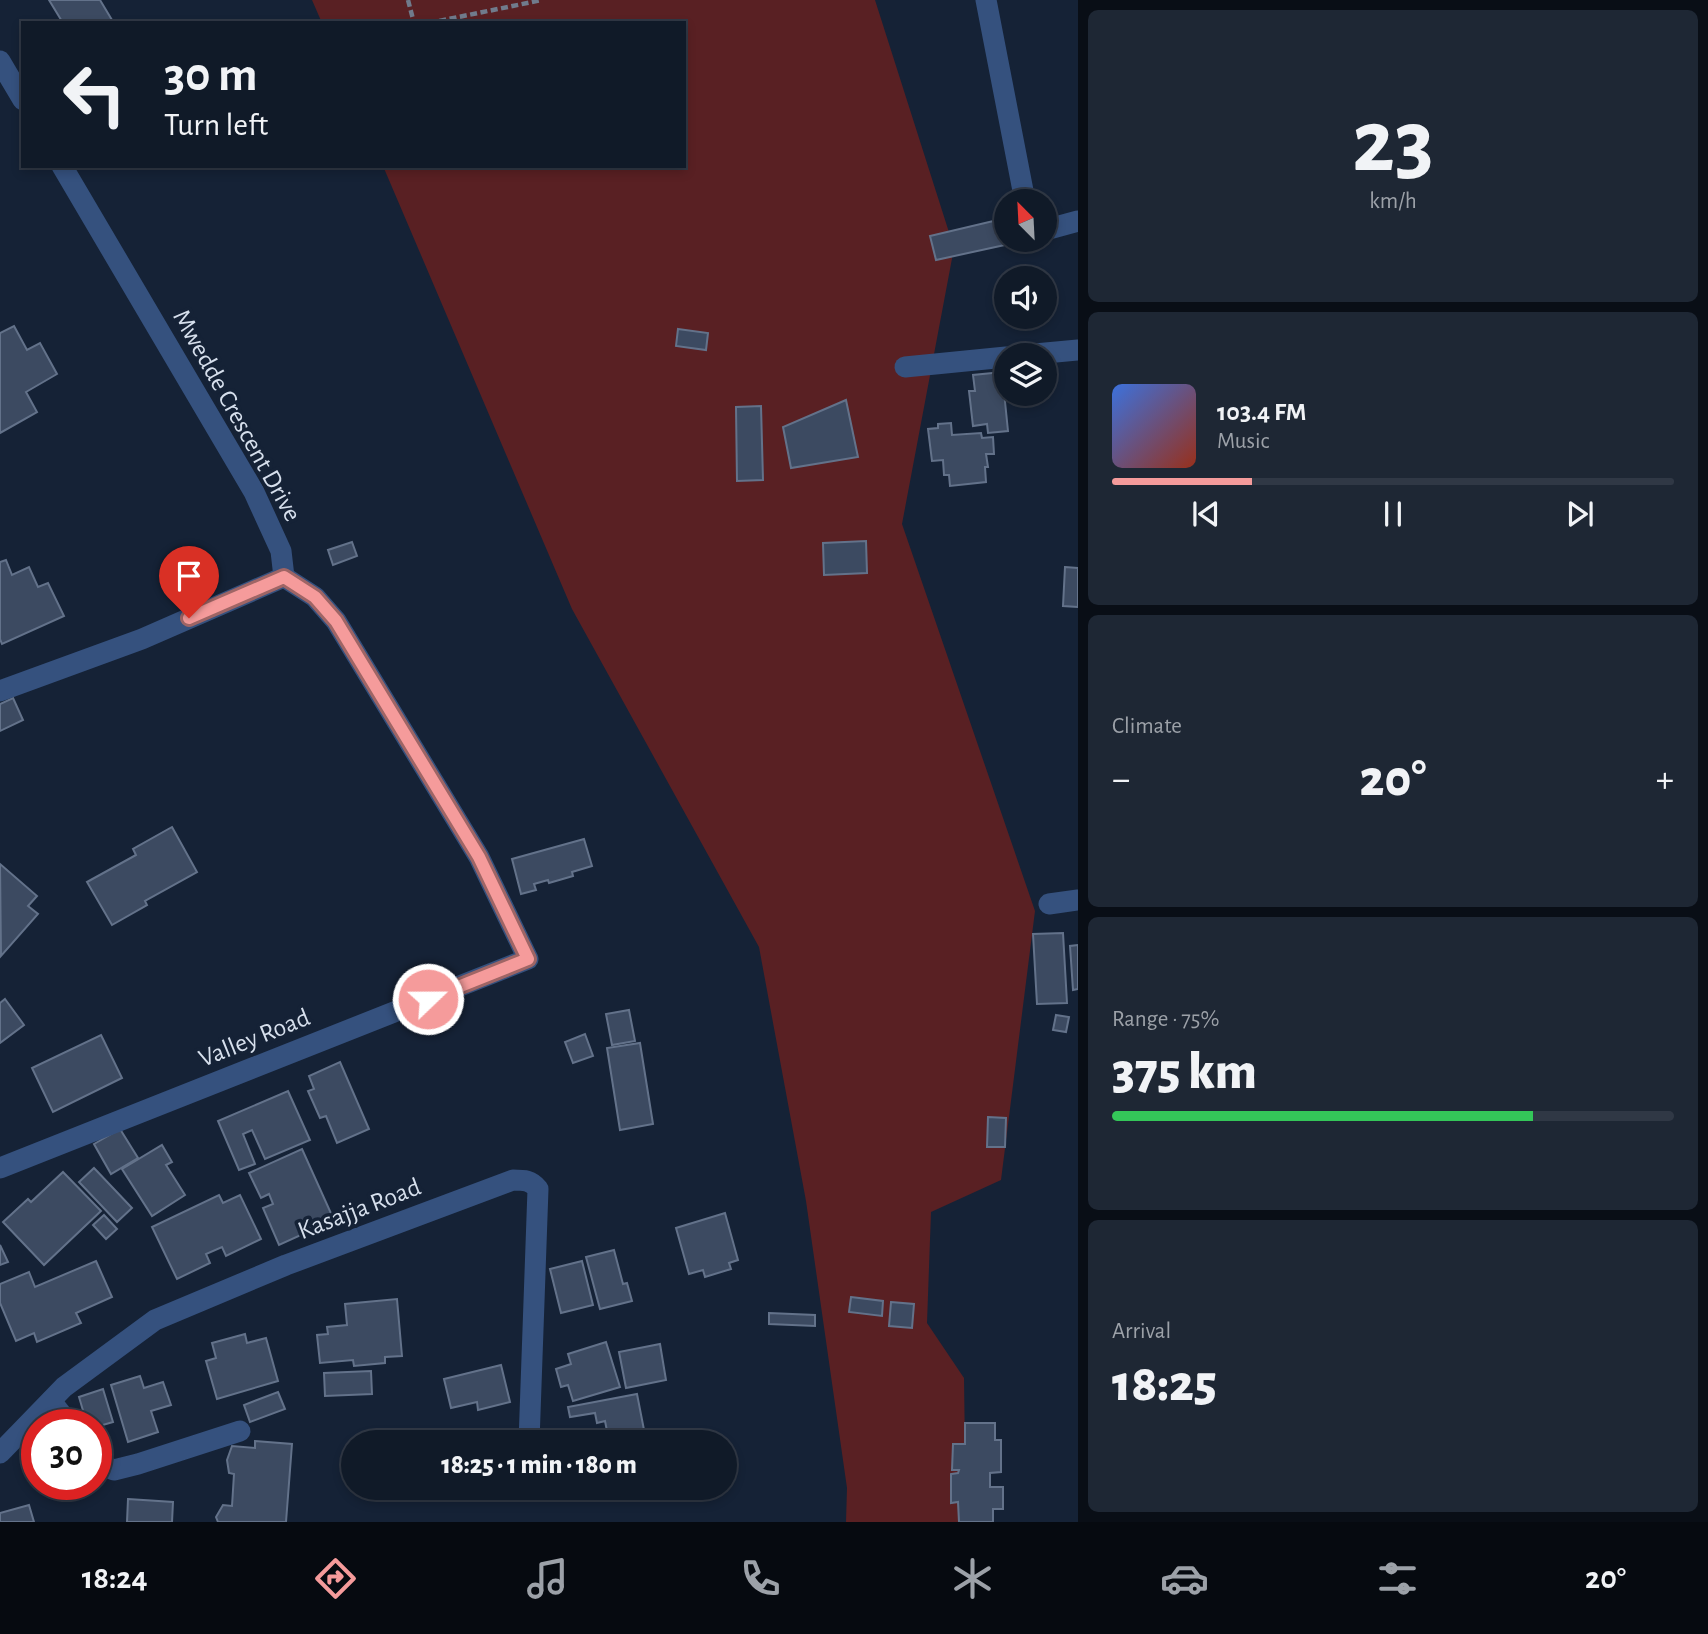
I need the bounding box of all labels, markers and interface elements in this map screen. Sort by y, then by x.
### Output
icon: left [49,49,140,140]
text: 30 m [164,51,258,100]
text: 23 [1352,97,1434,188]
text: Turn left [164,109,268,141]
north arrow [994,189,1057,252]
map controls [994,189,1057,406]
text: km/h [1369,190,1417,213]
button: sound [994,266,1057,329]
street label: Mwedde Crescent Drive [168,305,306,526]
button: layers [994,343,1057,406]
text: 103.4 FM [1217,399,1306,425]
text: Music [1217,430,1269,453]
icon: previous [1187,495,1225,533]
icon: pause [1374,495,1412,533]
icon: next [1561,495,1599,533]
pin [159,546,219,618]
icon: arrive [170,557,208,595]
text: Climate [1112,715,1182,738]
text: 20° [1359,753,1427,805]
text: − [1112,761,1130,799]
text: + [1656,761,1674,799]
position arrow [391,962,465,1036]
street label: Valley Road [195,1004,314,1072]
text: Range · 75% [1112,1008,1219,1031]
text: 375 km [1112,1046,1257,1098]
street label: Kasajja Road [294,1174,424,1244]
text: Arrival [1112,1320,1171,1343]
text: 18:25 [1112,1358,1217,1410]
speed limit sign: 30 [21,1409,112,1500]
text: 18:25 · 1 min · 180 m [441,1452,637,1478]
icon: directions [311,1554,360,1603]
icon: music [523,1554,572,1603]
icon: phone [736,1554,785,1603]
icon: climate [948,1554,997,1603]
icon: car [1160,1554,1209,1603]
icon: filters [1373,1554,1422,1603]
text: 18:24 [82,1562,147,1594]
text: 20° [1585,1562,1626,1594]

